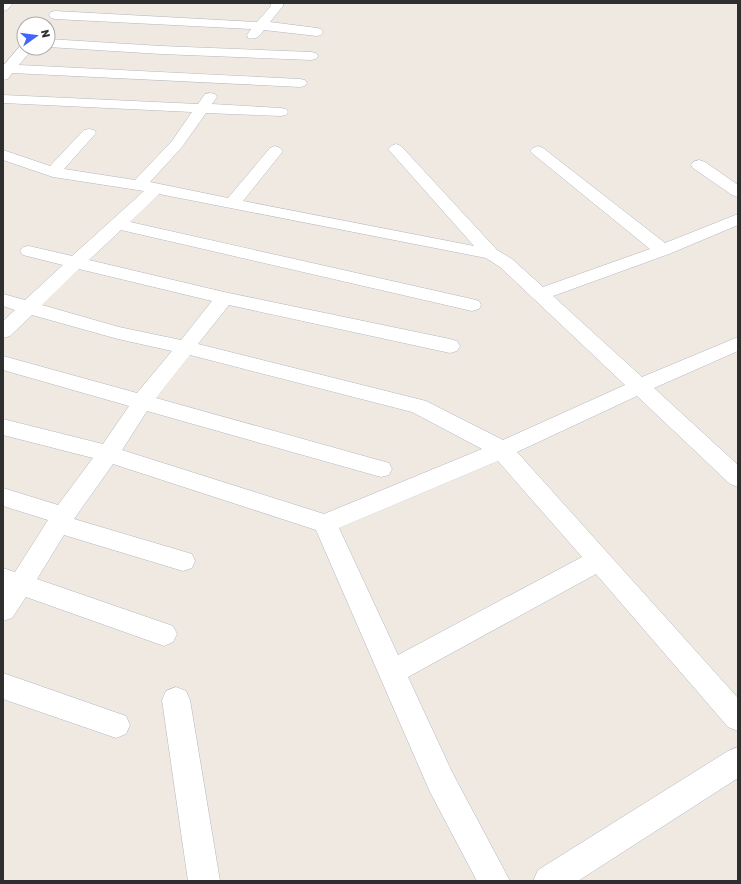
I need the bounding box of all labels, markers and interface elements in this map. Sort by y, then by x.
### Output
north arrow [16,16,56,56]
text: N [38,28,53,39]

